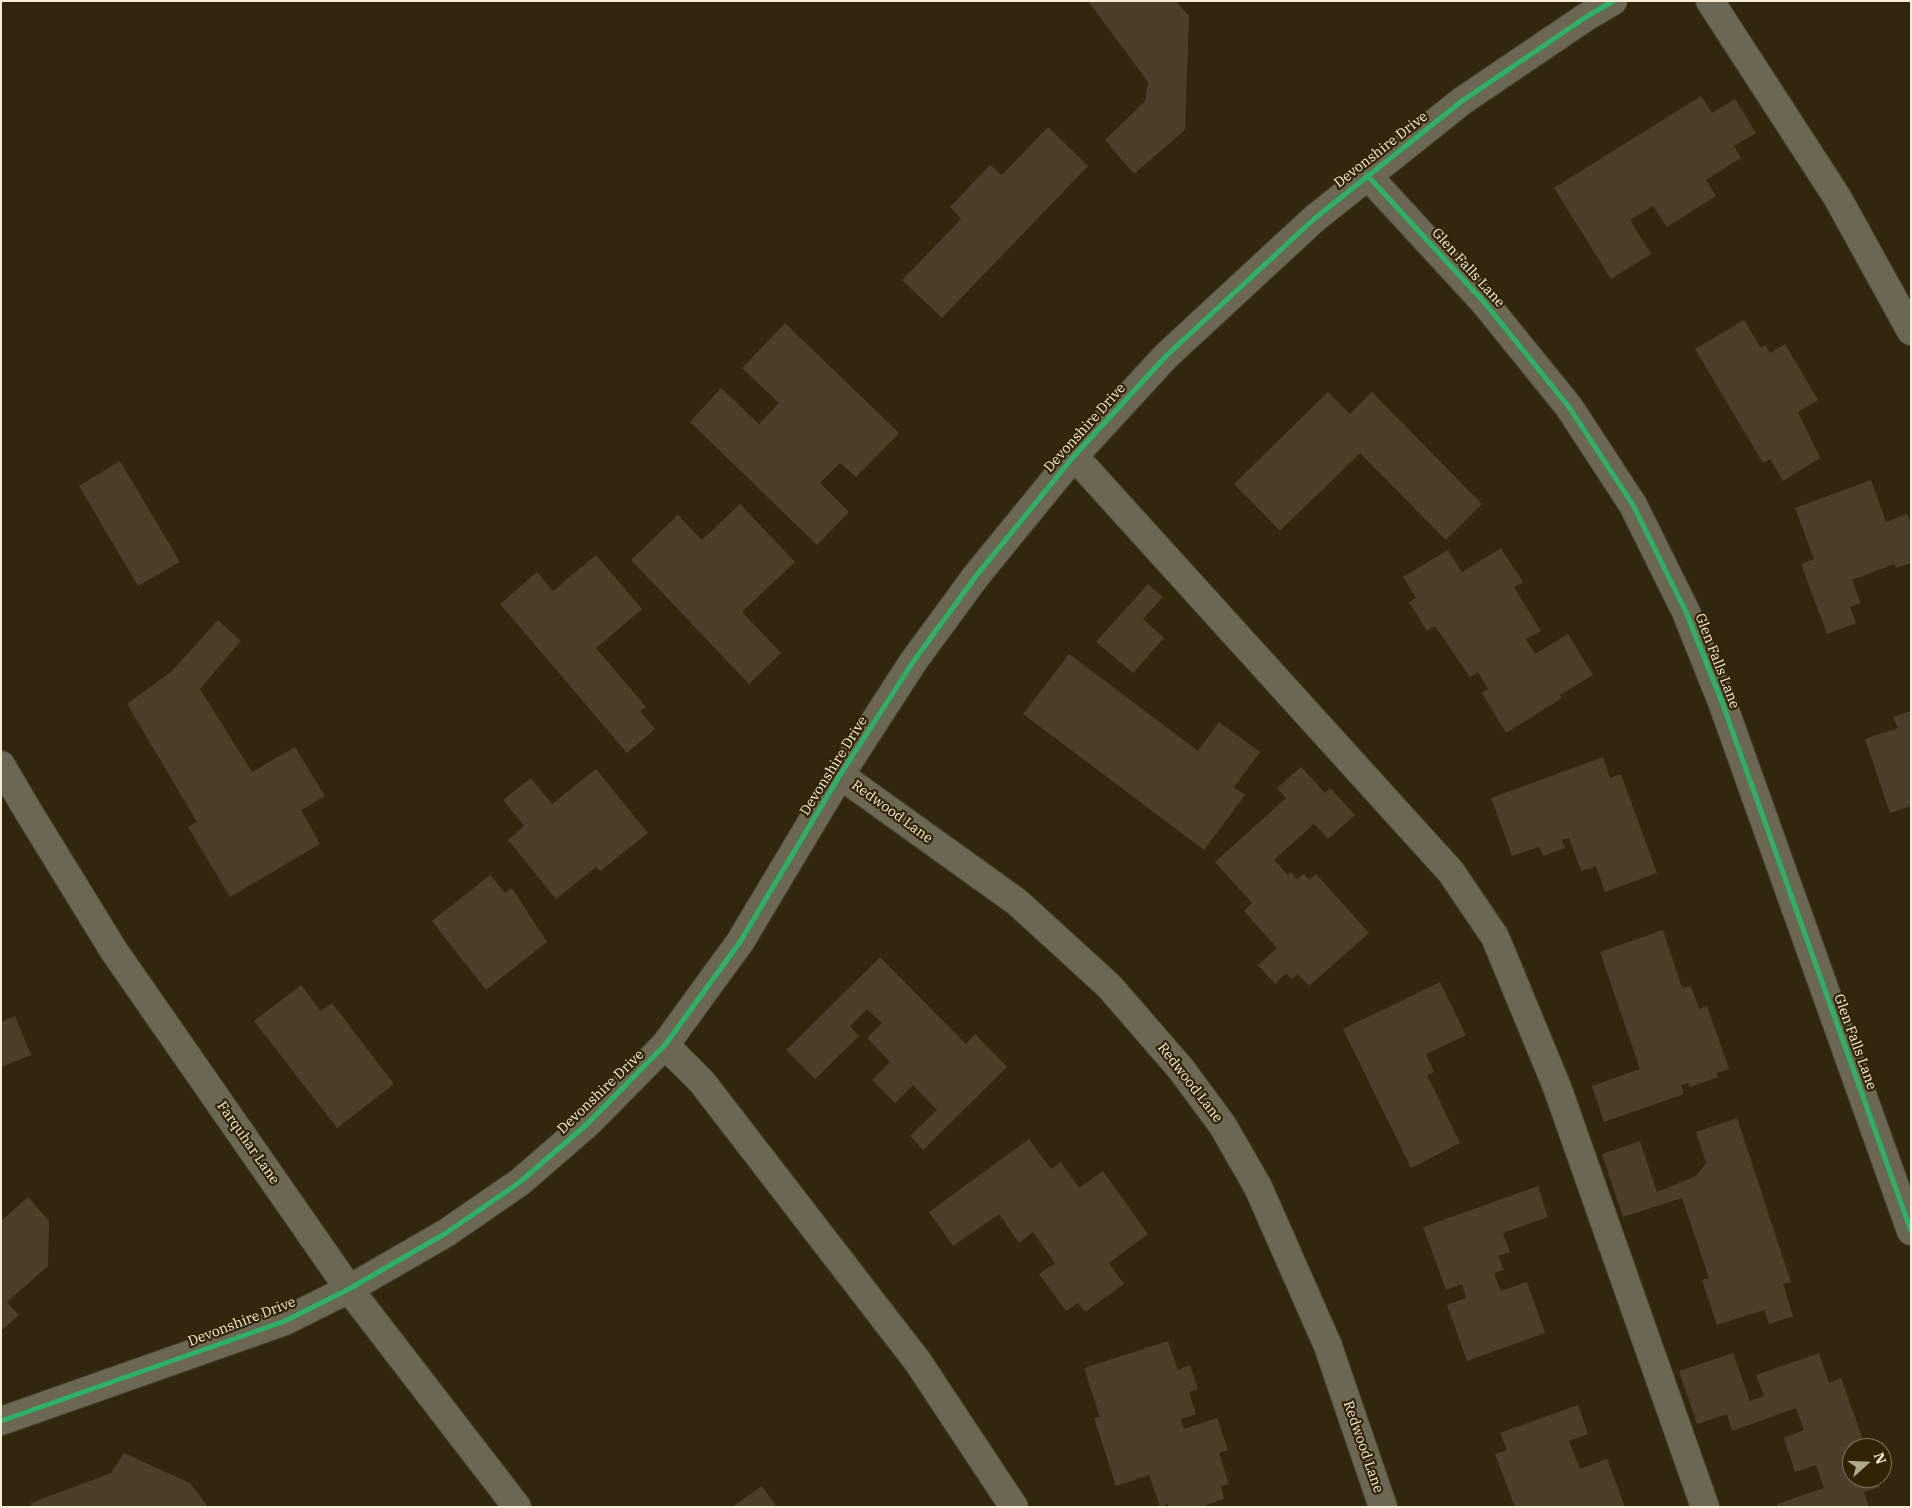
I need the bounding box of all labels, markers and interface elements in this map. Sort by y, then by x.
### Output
street label: Devonshire Drive [1331,108,1431,192]
street label: Glen Falls Lane [1428,225,1508,311]
street label: Devonshire Drive [1041,380,1129,476]
street label: Glen Falls Lane [1691,611,1743,711]
street label: Devonshire Drive [797,713,871,819]
street label: Redwood Lane [848,777,936,847]
street label: Glen Falls Lane [1830,992,1880,1092]
street label: Redwood Lane [1154,1040,1226,1126]
street label: Devonshire Drive [554,1046,648,1138]
street label: Farquhar Lane [213,1098,283,1188]
street label: Devonshire Drive [186,1294,298,1350]
street label: Redwood Lane [1339,1399,1387,1495]
north arrow [1842,1438,1892,1488]
text: N [1870,1450,1891,1466]

